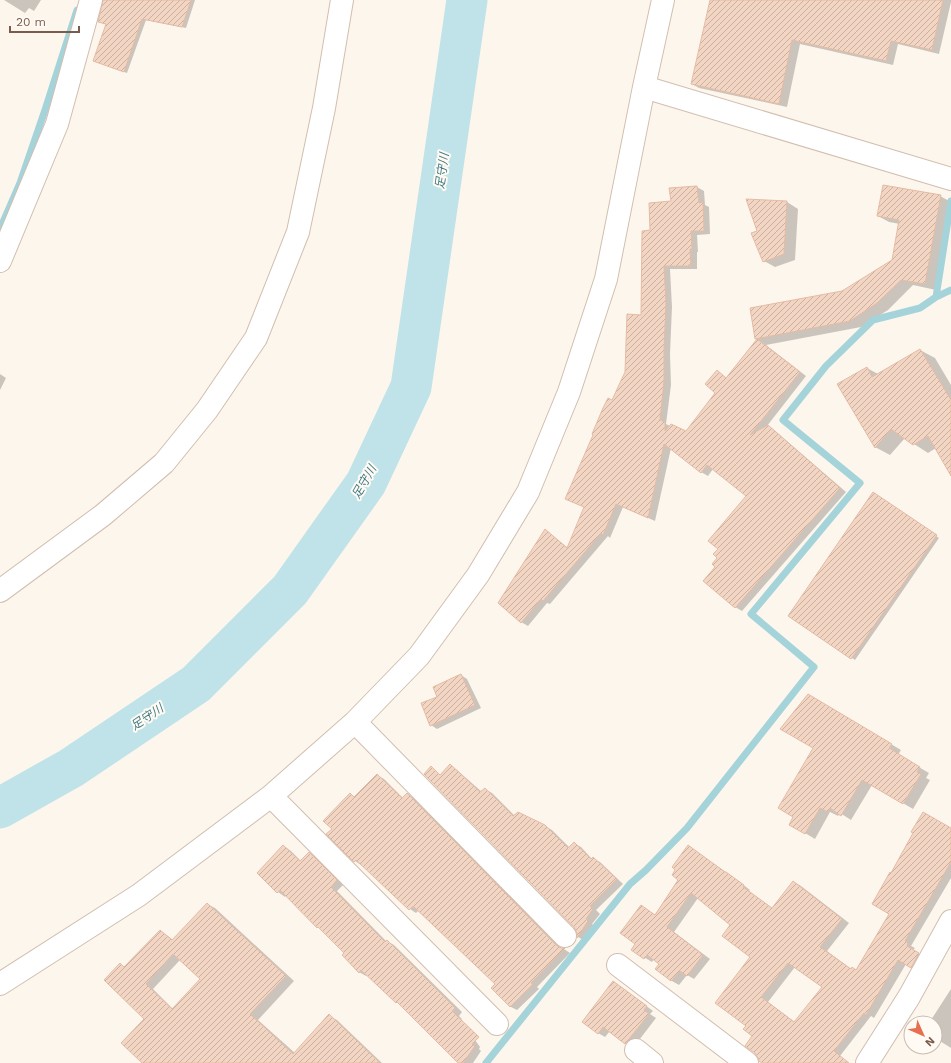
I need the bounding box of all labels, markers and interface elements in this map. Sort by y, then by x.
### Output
scale bar [10,8,79,34]
text: 20 m [16,15,46,29]
water label: 足守川 [433,150,452,190]
water label: 足守川 [349,461,380,501]
water label: 足守川 [128,700,167,733]
north arrow [903,1015,943,1055]
text: N [922,1034,937,1049]

